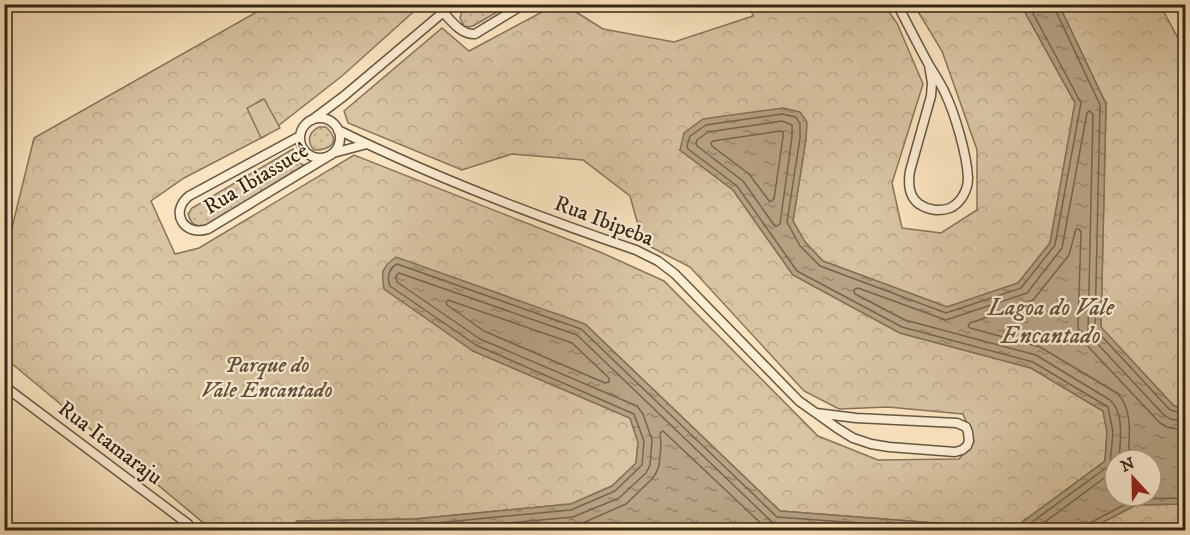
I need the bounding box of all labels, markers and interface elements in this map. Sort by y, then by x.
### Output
street label: Rua Ibiassucê [199,137,313,221]
street label: Rua Ibipeba [551,190,658,253]
water label: Lagoa do Vale Encantado [986,293,1115,351]
park label: Parque do Vale Encantado [201,352,333,404]
street label: Rua Itamaraju [52,395,168,491]
north arrow [1103,448,1163,508]
text: N [1118,453,1138,477]

